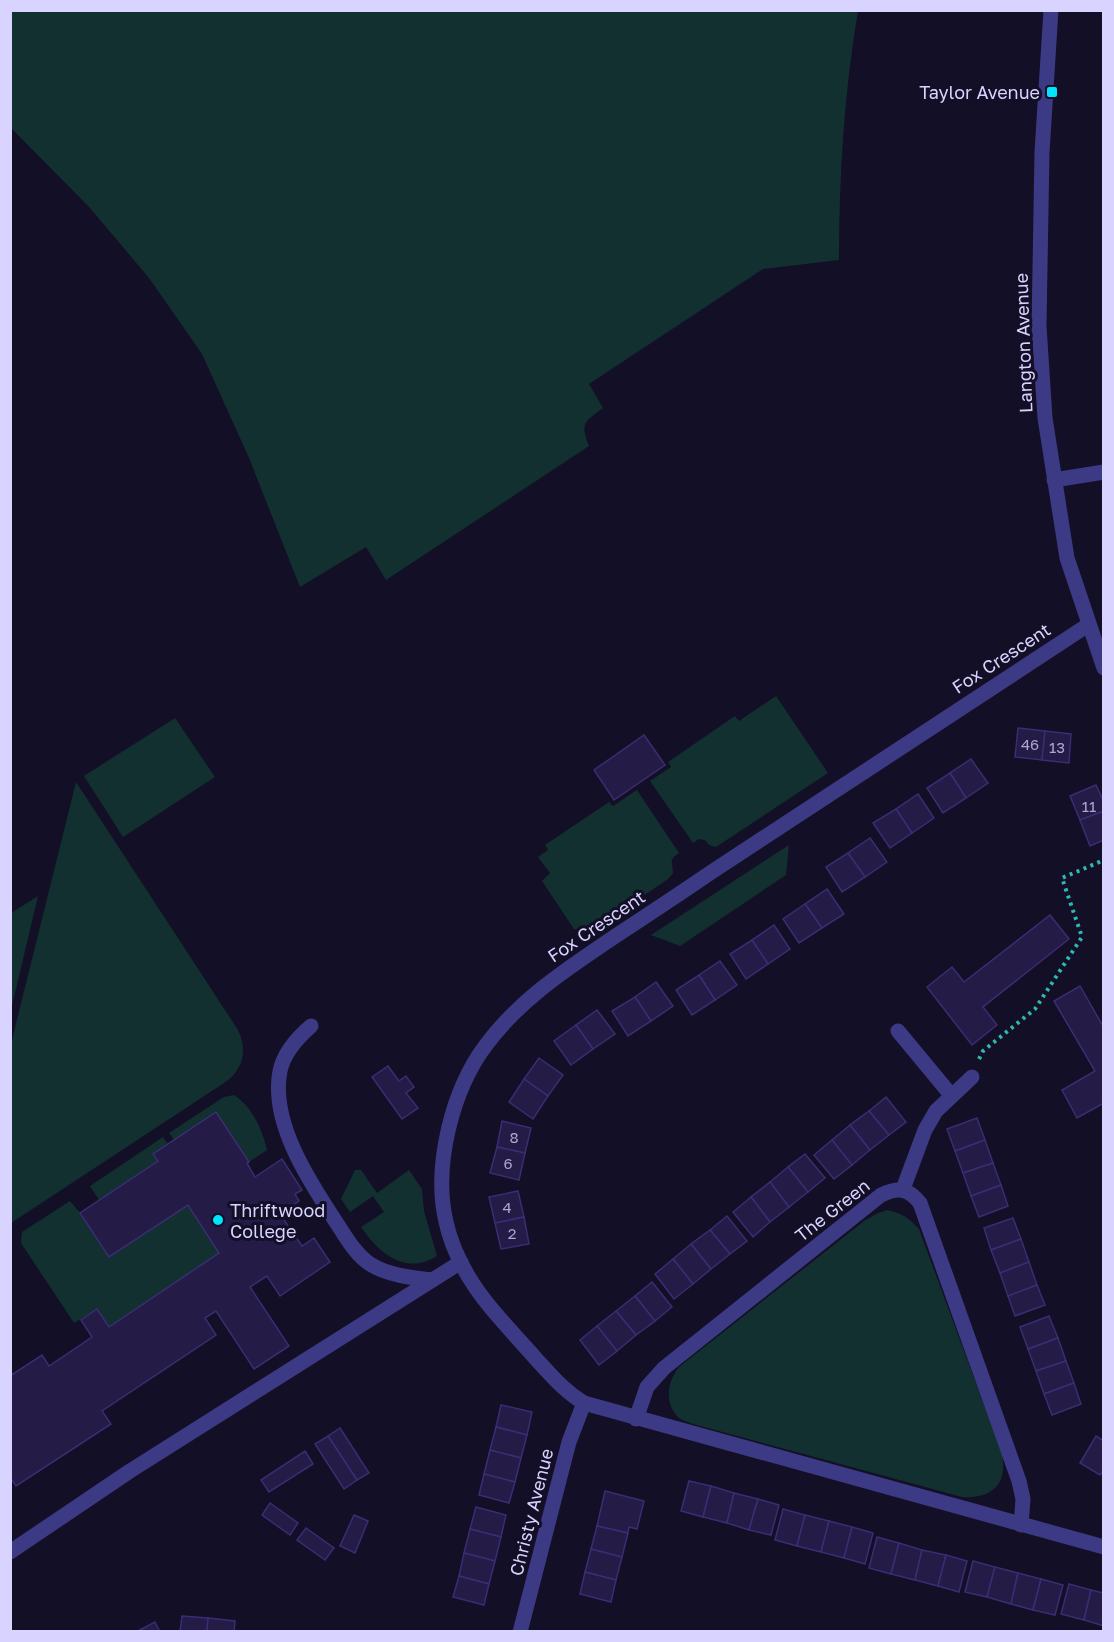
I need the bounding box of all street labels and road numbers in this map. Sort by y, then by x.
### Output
street label: Langton Avenue [1010,273,1036,413]
street label: Fox Crescent [948,618,1054,698]
street label: Fox Crescent [543,885,649,967]
street label: The Green [790,1174,874,1246]
street label: Christy Avenue [505,1446,557,1578]

